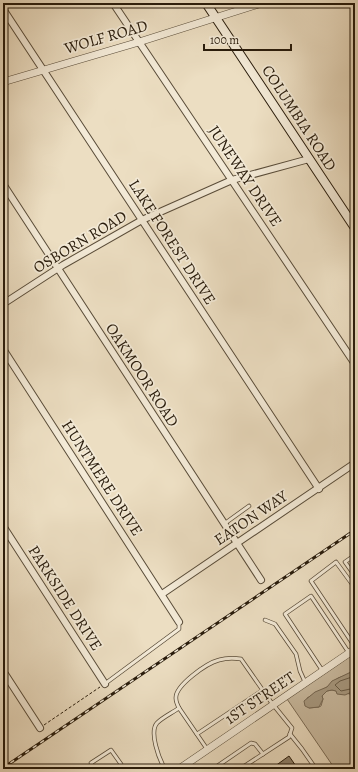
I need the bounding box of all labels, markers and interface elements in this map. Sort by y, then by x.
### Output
street label: WOLF ROAD [61,15,150,60]
scale bar [204,26,291,52]
text: 100 m [210,32,239,48]
street label: COLUMBIA ROAD [256,61,342,175]
street label: JUNEWAY DRIVE [203,121,287,231]
street label: LAKE FOREST DRIVE [123,175,221,309]
street label: OSBORN ROAD [29,205,131,279]
street label: OAKMOOR ROAD [100,319,184,431]
street label: HUNTMERE DRIVE [56,416,148,540]
street label: EATON WAY [210,485,292,551]
street label: PARKSIDE DRIVE [23,541,107,655]
street label: 1ST STREET [220,666,300,730]

